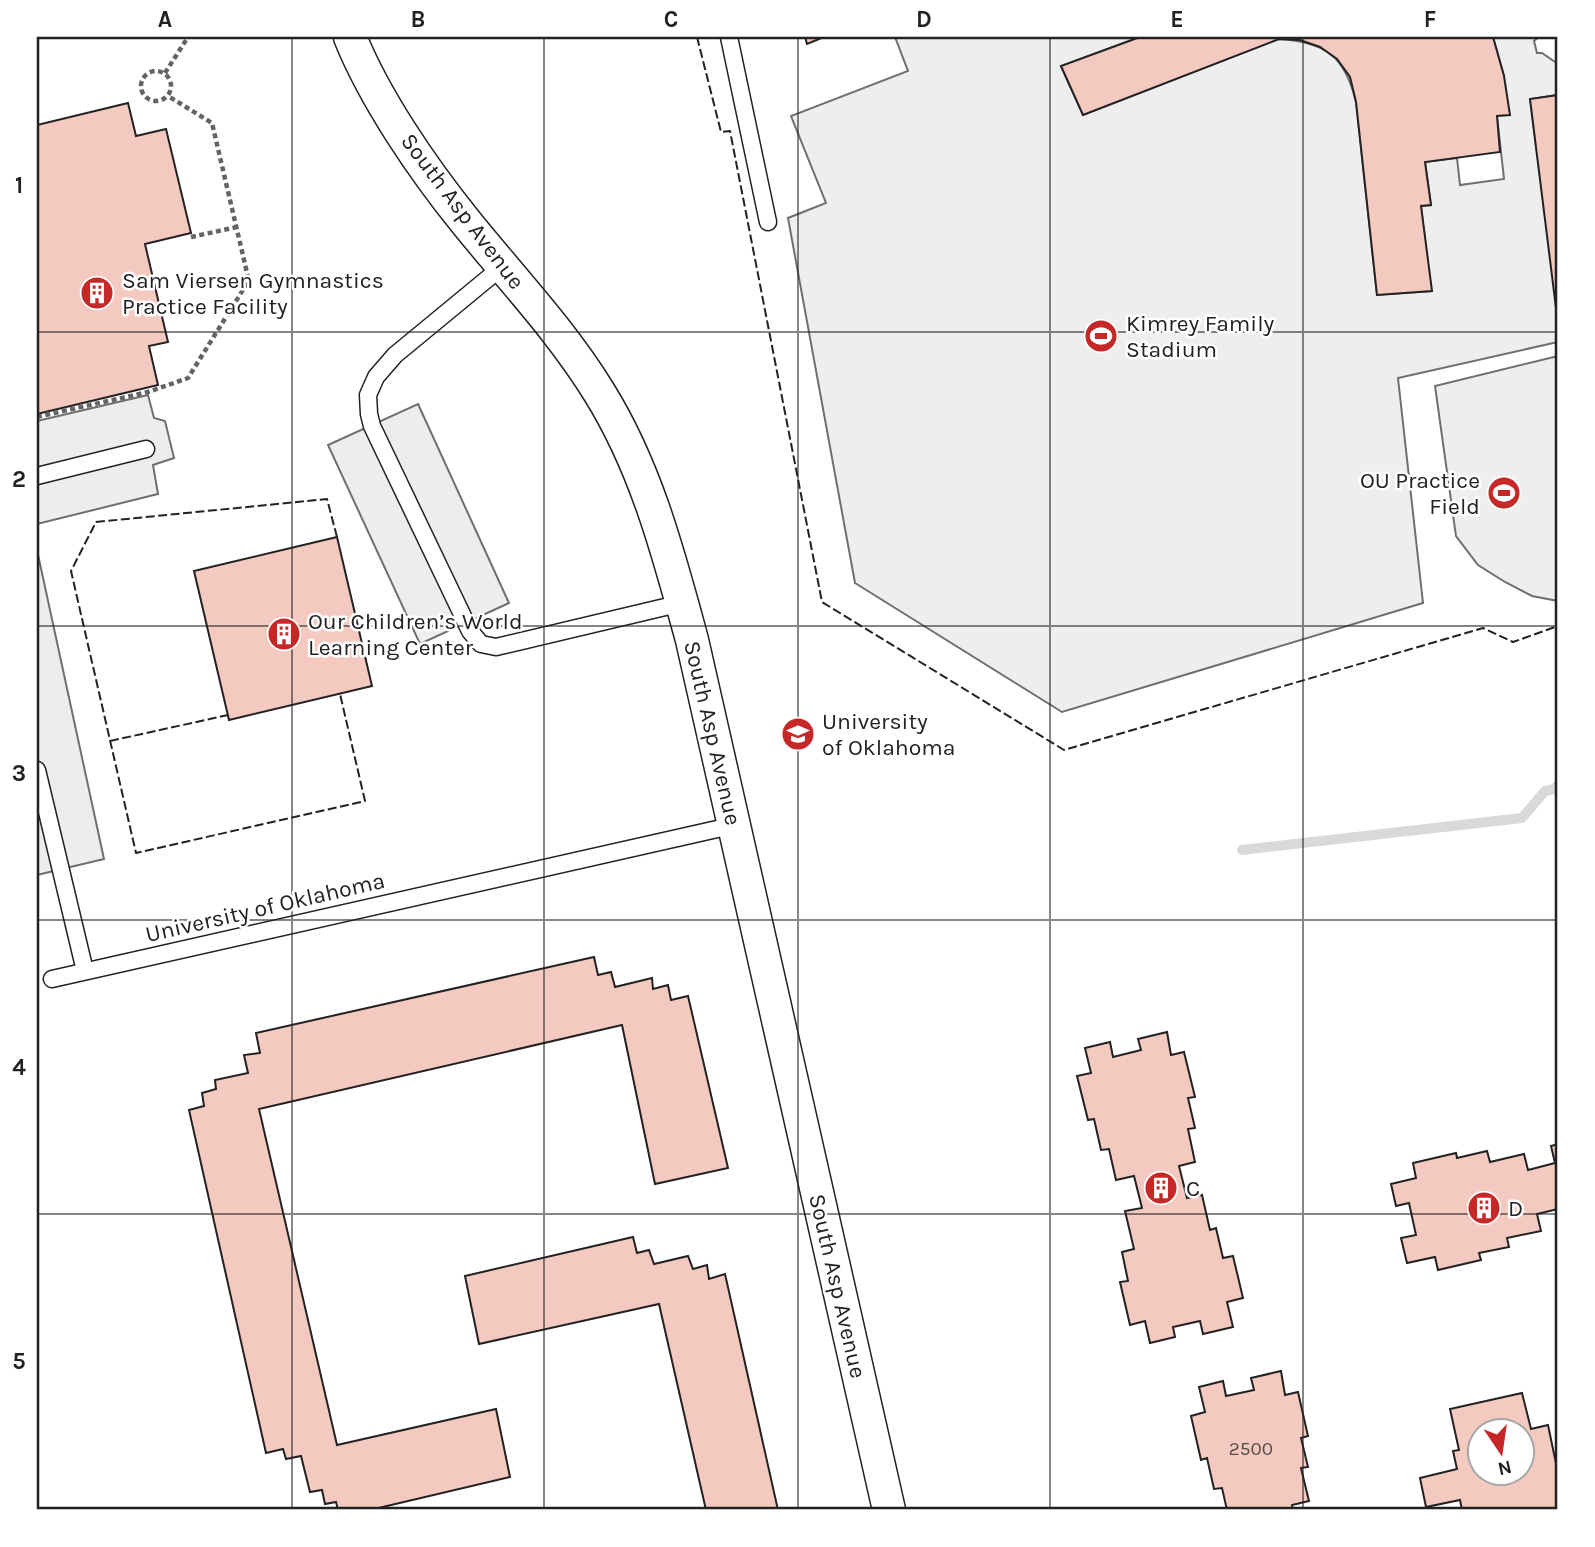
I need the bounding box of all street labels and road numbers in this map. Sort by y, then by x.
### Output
street label: South Asp Avenue [395,128,530,295]
street label: South Asp Avenue [678,638,747,828]
street label: University of Oklahoma [143,867,387,948]
street label: South Asp Avenue [803,1191,872,1381]

